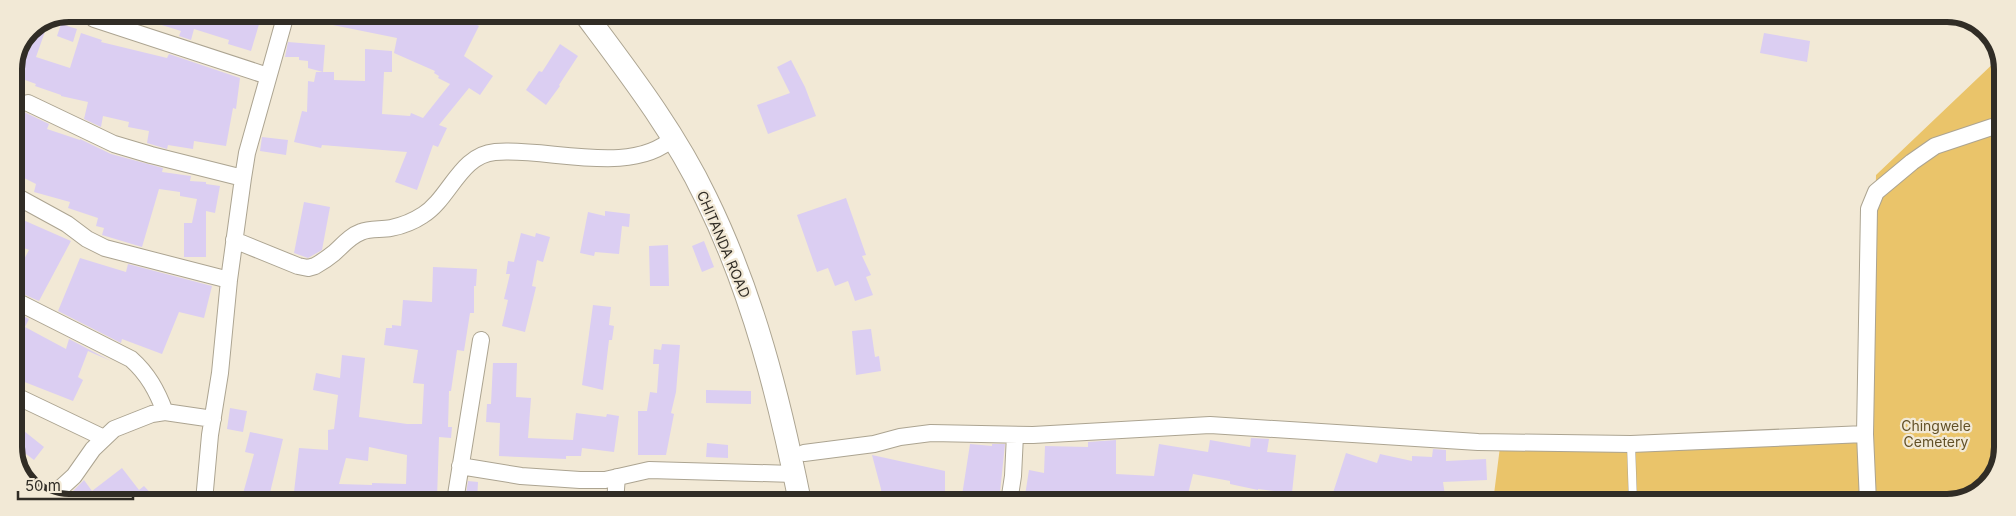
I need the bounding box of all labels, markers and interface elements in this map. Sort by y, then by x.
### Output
street label: CHITANDA ROAD [694,188,754,300]
park label: Chingwele Cemetery [1901,417,1971,450]
scale bar [18,468,132,500]
text: 50 m [25,476,61,495]

